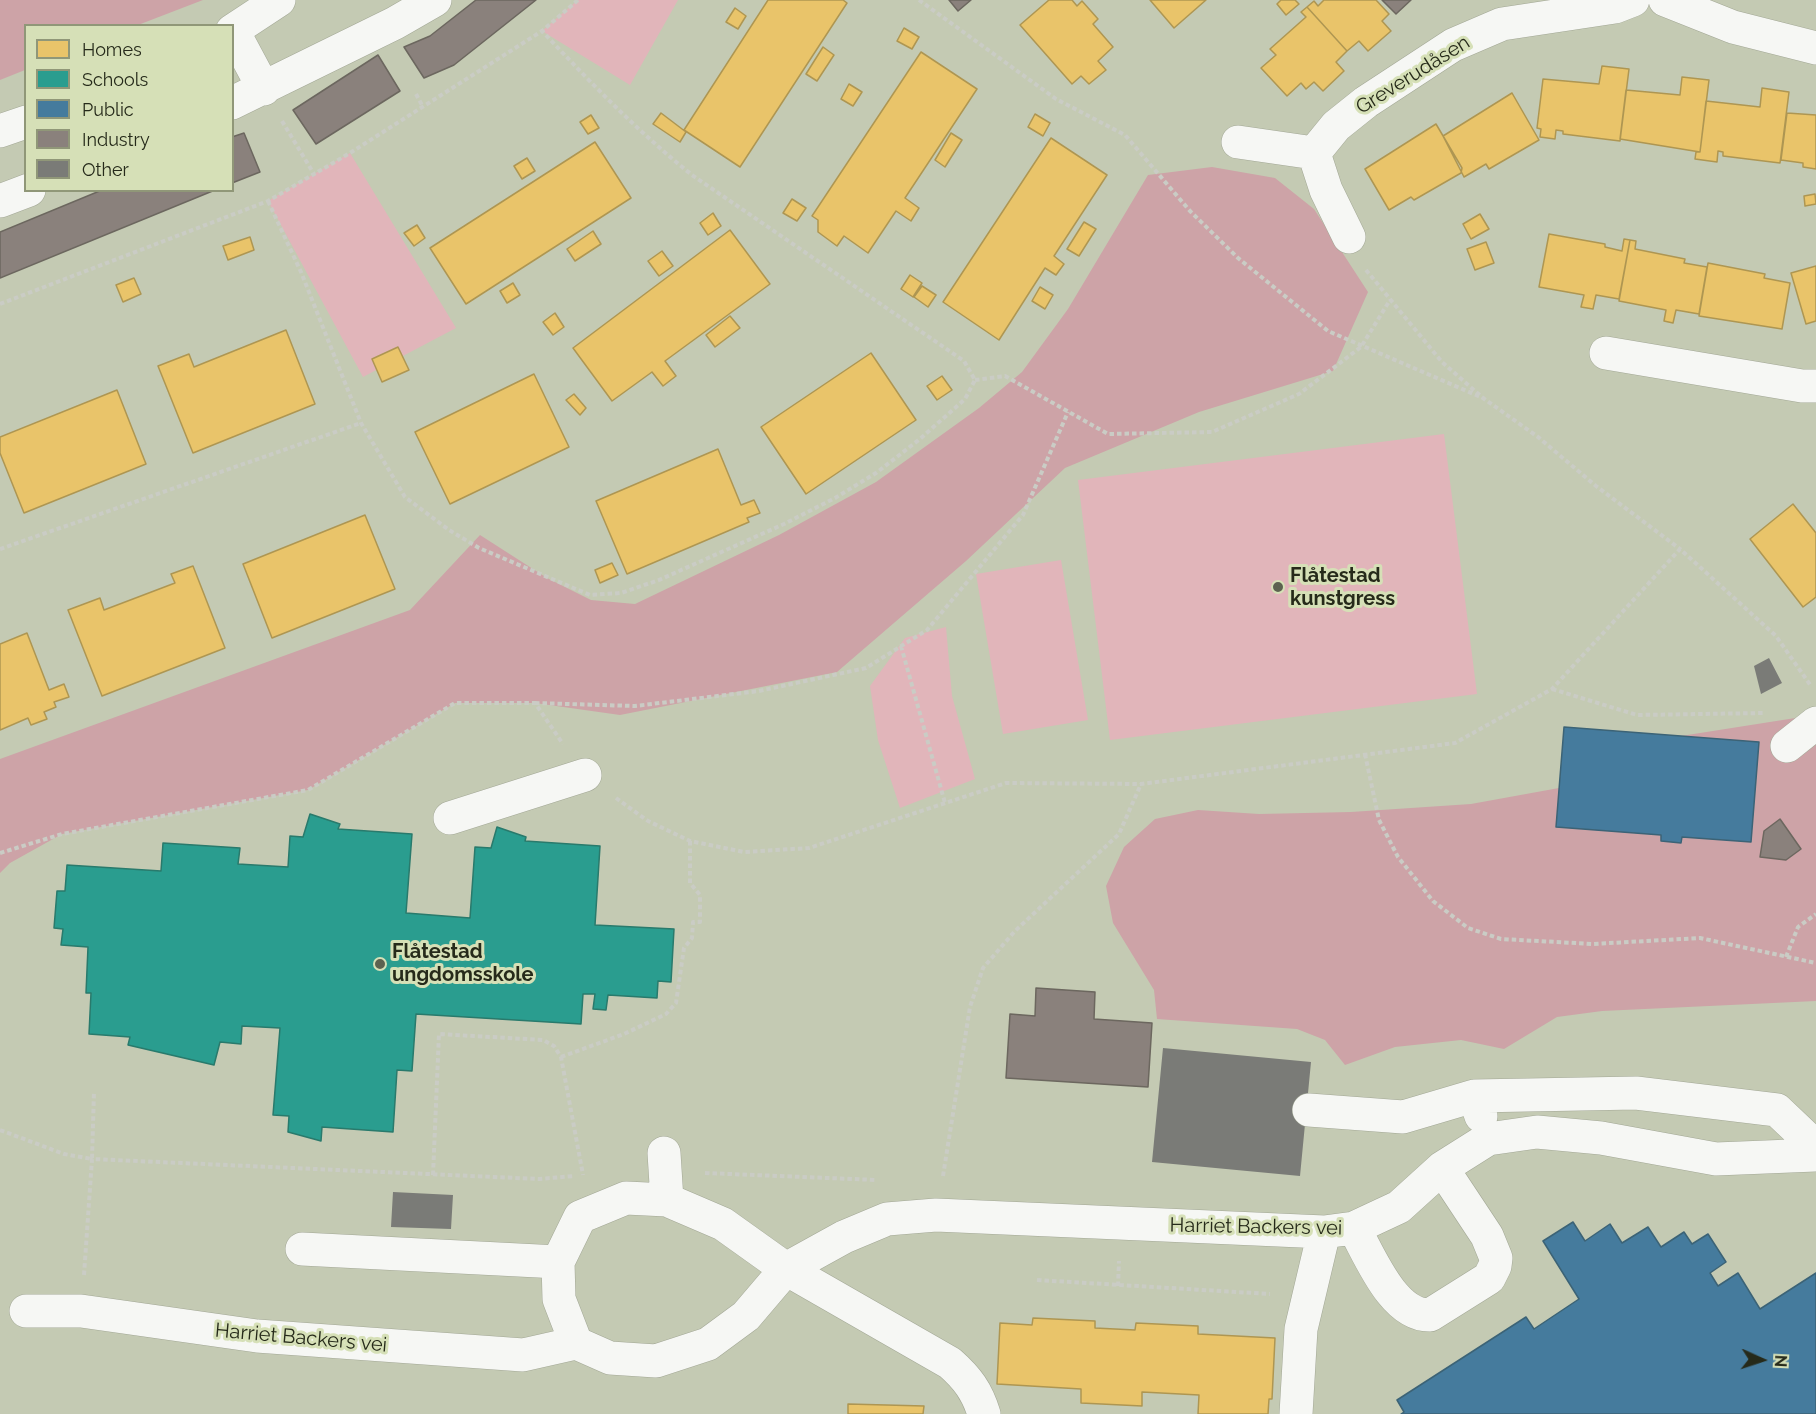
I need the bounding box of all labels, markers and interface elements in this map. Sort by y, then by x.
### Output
legend [24,24,234,192]
street label: Greverudåsen [1352,30,1474,120]
text: Homes [82,39,142,60]
text: Schools [82,69,148,90]
text: Public [82,99,134,120]
text: Industry [82,129,150,150]
text: Other [82,159,129,180]
place label: Flåtestad kunstgress [1290,564,1395,611]
marker: Flåtestad kunstgress [1271,580,1285,594]
place label: Flåtestad ungdomsskole [392,940,534,987]
marker: Flåtestad ungdomsskole [373,957,387,971]
street label: Harriet Backers vei [1170,1213,1342,1241]
street label: Harriet Backers vei [214,1319,388,1357]
north arrow [1732,1330,1792,1390]
text: N [1771,1354,1790,1368]

